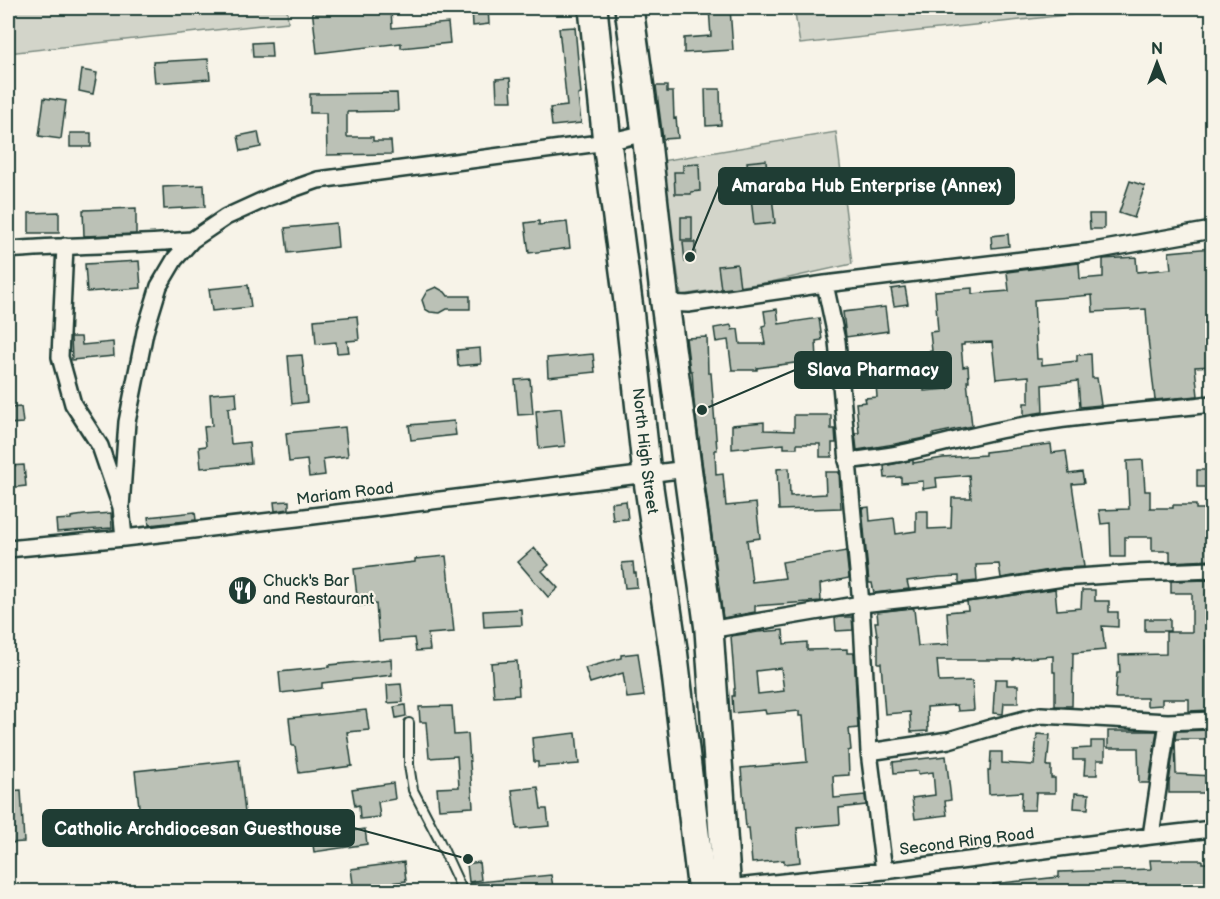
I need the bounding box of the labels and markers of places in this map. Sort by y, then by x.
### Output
callout: Amaraba Hub Enterprise (Annex) [719,168,1014,204]
callout: Slava Pharmacy [795,352,951,388]
place label: Chuck's Bar and Restaurant [263,572,374,609]
restaurant icon: Chuck's Bar and Restaurant [226,574,258,606]
callout: Catholic Archdiocesan Guesthouse [43,810,354,846]

